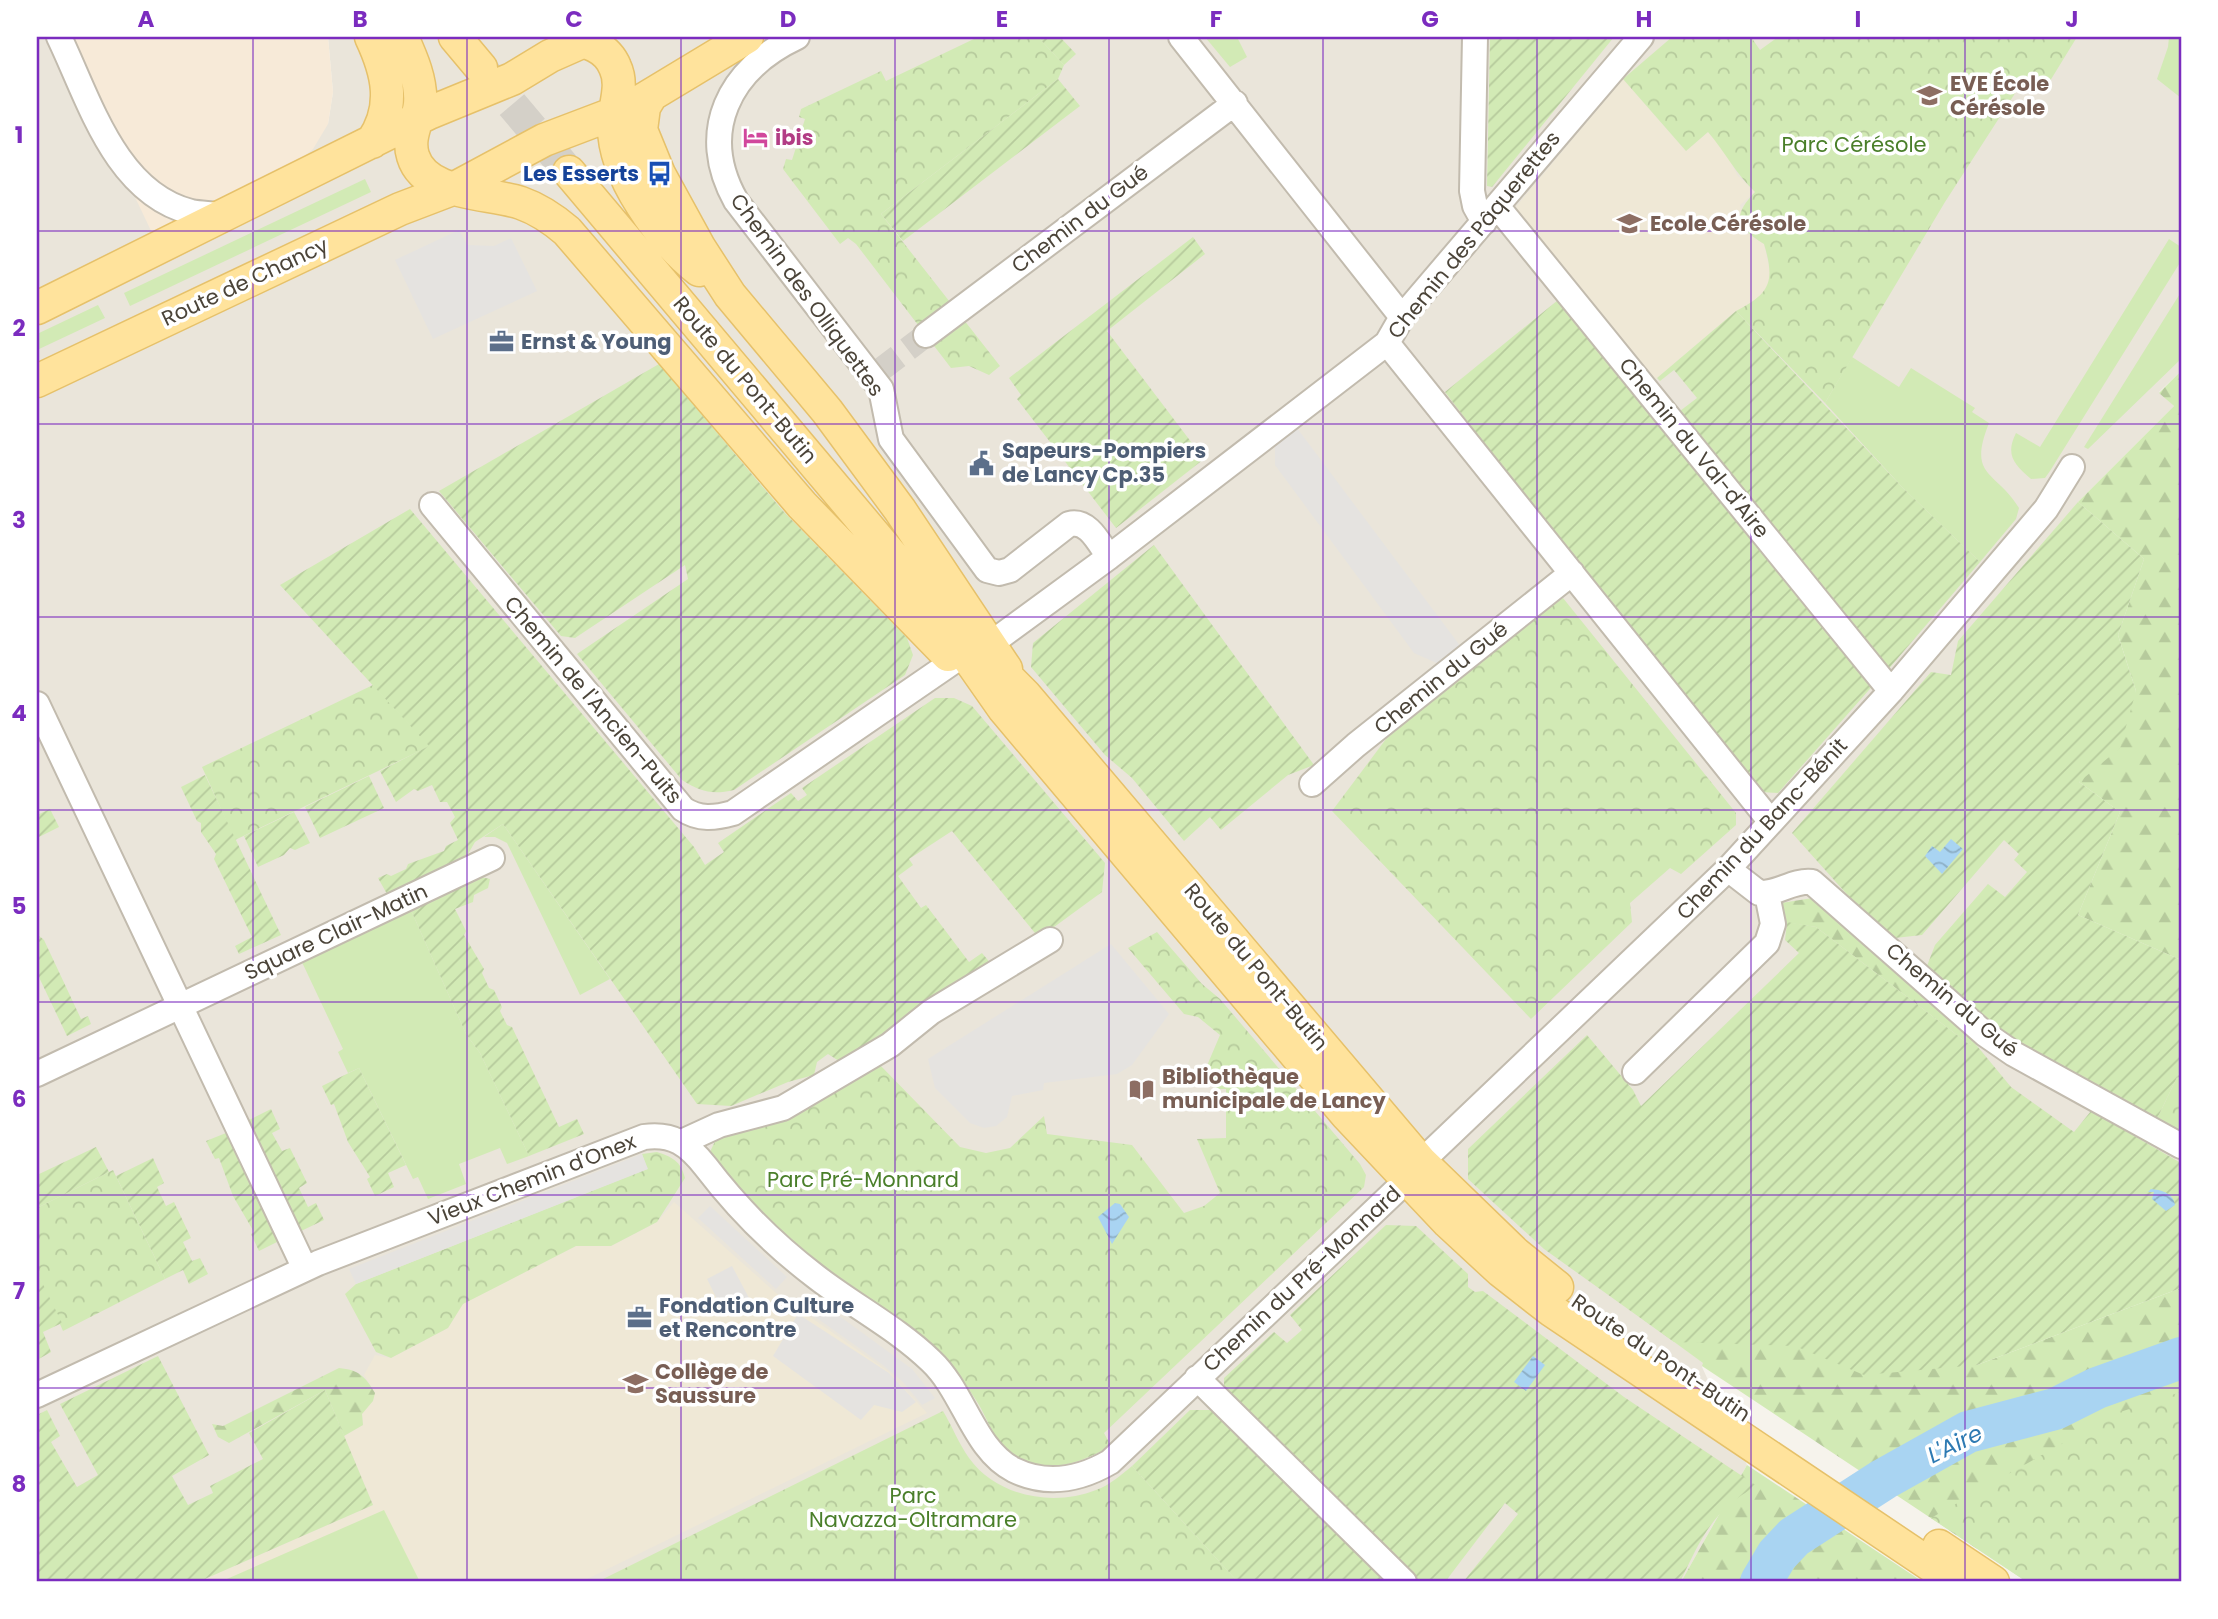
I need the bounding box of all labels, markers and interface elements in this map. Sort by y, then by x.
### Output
text: A [138,3,155,35]
text: B [352,3,368,35]
text: C [565,3,583,35]
text: D [780,3,796,35]
text: E [996,3,1008,35]
text: F [1210,3,1222,35]
text: G [1421,3,1439,35]
text: H [1636,3,1652,35]
text: I [1855,3,1861,35]
text: J [2065,3,2079,35]
place label: EVE École Cérésole [1950,69,2049,122]
school or university icon: EVE École Cérésole [1916,82,1944,110]
text: 1 [15,119,23,151]
place label: ibis [775,123,813,152]
hotel icon: ibis [741,124,769,152]
street label: Chemin des Pâquerettes [1381,125,1567,345]
park label: Parc Cérésole [1781,130,1927,159]
street label: Chemin du Gué [1005,158,1154,280]
place label: Les Esserts [523,159,639,188]
bus stop icon: Les Esserts [645,160,673,188]
street label: Chemin des Olliquettes [724,187,891,402]
place label: Ecole Cérésole [1650,209,1806,238]
school or university icon: Ecole Cérésole [1616,210,1644,238]
street label: Route de Chancy [157,230,333,333]
street label: Route du Pont-Butin [667,290,824,469]
text: 2 [12,312,26,344]
place label: Ernst & Young [521,327,671,356]
office icon: Ernst & Young [487,328,515,356]
street label: Chemin du Val-d'Aire [1612,351,1776,544]
place label: Sapeurs-Pompiers de Lancy Cp.35 [1002,436,1206,489]
public building icon: Sapeurs-Pompiers de Lancy Cp.35 [968,449,996,477]
text: 3 [12,504,26,536]
street label: Chemin de l'Ancien-Puits [498,590,689,810]
street label: Chemin du Gué [1368,615,1514,741]
text: 4 [11,697,27,729]
street label: Chemin du Banc-Bénit [1670,731,1854,926]
street label: Square Clair-Matin [239,876,432,987]
street label: Route du Pont-Butin [1178,877,1335,1056]
text: 5 [12,890,26,922]
street label: Chemin du Gué [1880,936,2025,1064]
place label: Bibliothèque municipale de Lancy [1162,1062,1387,1115]
library icon: Bibliothèque municipale de Lancy [1128,1075,1156,1103]
text: 6 [12,1083,26,1115]
street label: Vieux Chemin d'Onex [424,1126,640,1233]
park label: Parc Pré-Monnard [767,1165,959,1194]
street label: Chemin du Pré-Monnard [1196,1179,1407,1378]
text: 7 [13,1275,25,1307]
street label: Route du Pont-Butin [1566,1287,1756,1428]
place label: Fondation Culture et Rencontre [659,1291,854,1344]
office icon: Fondation Culture et Rencontre [625,1304,653,1332]
place label: Collège de Saussure [655,1357,769,1410]
school or university icon: Collège de Saussure [621,1370,649,1398]
water label: L'Aire [1922,1417,1988,1471]
text: 8 [12,1468,26,1500]
park label: Parc Navazza-Oltramare [809,1481,1017,1534]

